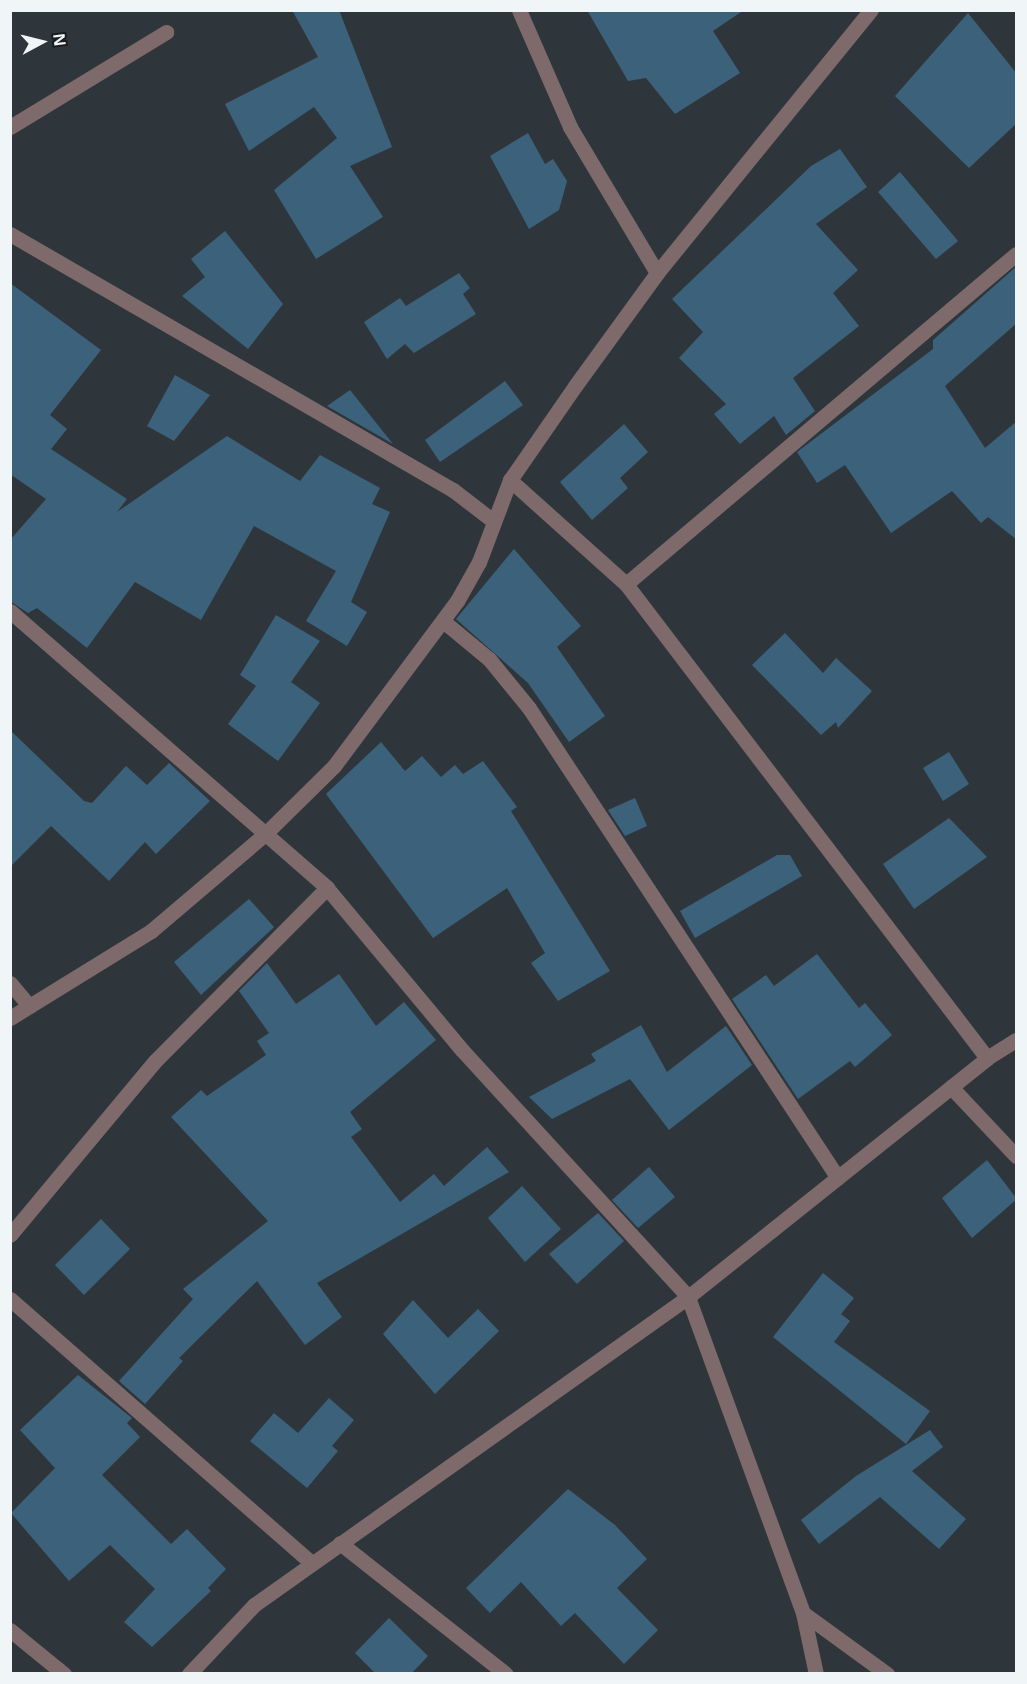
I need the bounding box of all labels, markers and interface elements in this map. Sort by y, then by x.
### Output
north arrow [12,12,72,72]
text: N [48,32,72,48]

